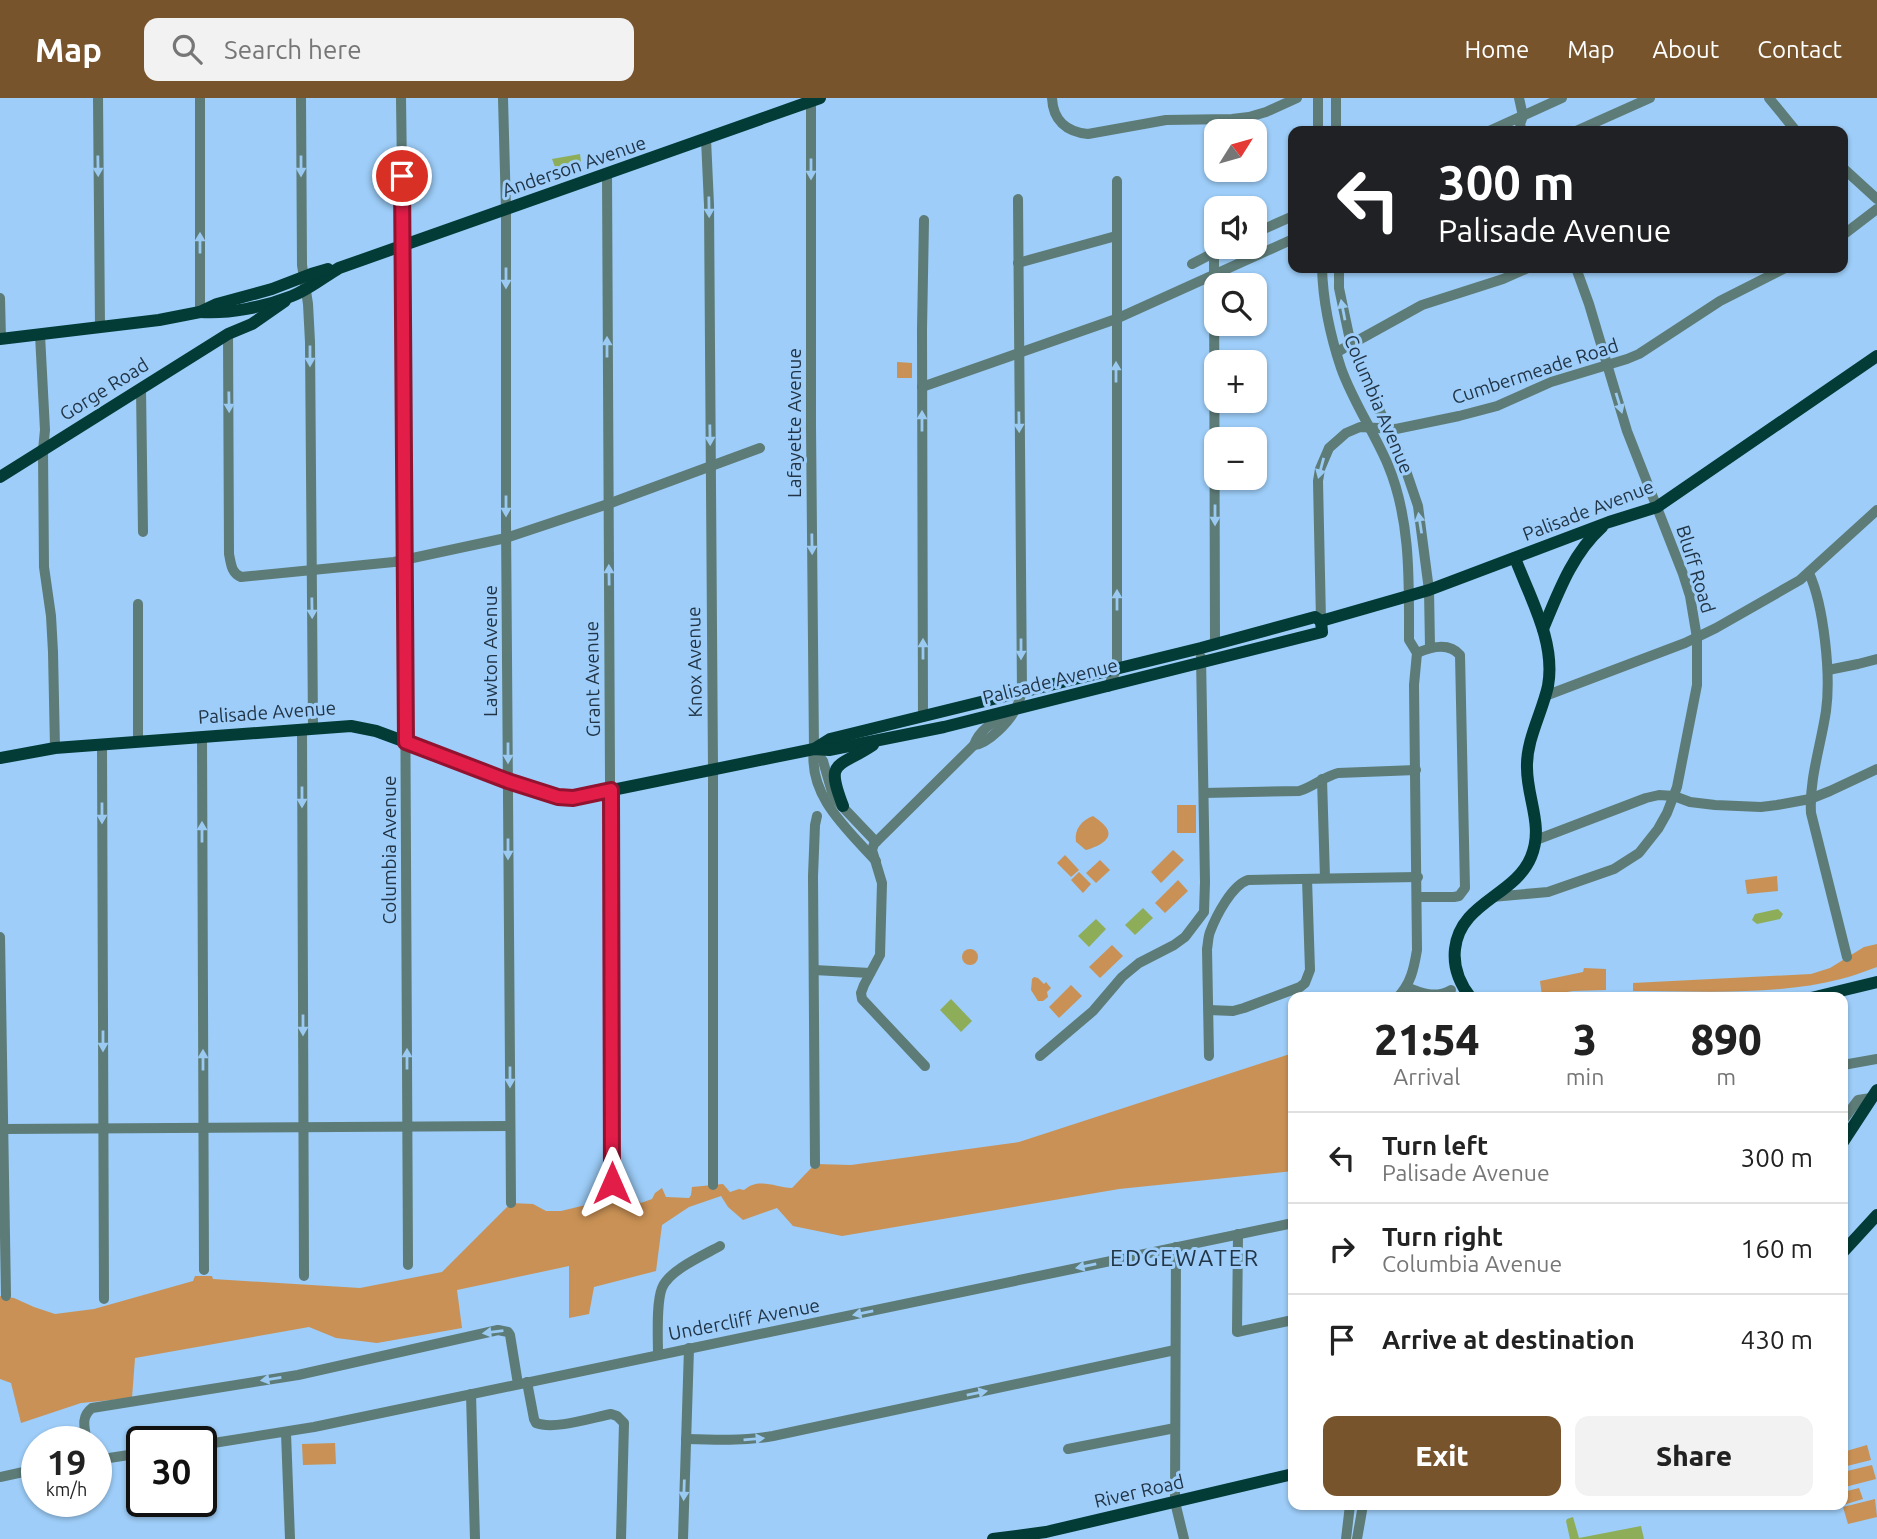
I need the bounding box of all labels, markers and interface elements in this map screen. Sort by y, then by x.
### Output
search box [144,18,634,81]
icon: search [168,30,206,68]
text: Map [35,31,102,68]
text: Search here [224,35,362,64]
text: Home [1464,36,1529,63]
text: Map [1567,36,1614,63]
text: About [1652,36,1719,63]
text: Contact [1757,36,1842,63]
north arrow [1204,119,1267,182]
map controls [1204,119,1267,490]
street label: Anderson Avenue [499,131,649,201]
pin [372,146,432,206]
icon: left [1323,154,1414,245]
text: 300 m [1438,154,1575,209]
one-way arrow [93,155,104,177]
one-way arrow [295,155,307,177]
icon: arrive [383,157,421,195]
one-way arrow [805,158,817,180]
button: sound [1204,196,1267,259]
one-way arrow [703,197,715,219]
text: Palisade Avenue [1438,212,1671,248]
one-way arrow [194,232,206,254]
one-way arrow [500,268,512,290]
button: search [1204,273,1267,336]
one-way arrow [1338,299,1349,321]
street label: Columbia Avenue [1340,331,1418,477]
street label: Cumbermeade Road [1449,334,1621,408]
one-way arrow [601,336,613,358]
one-way arrow [304,345,316,367]
street label: Lafayette Avenue [783,348,805,498]
button: + [1204,350,1267,413]
street label: Gorge Road [56,353,152,425]
one-way arrow [1110,361,1122,383]
one-way arrow [223,391,234,413]
one-way arrow [1614,392,1624,413]
one-way arrow [916,410,928,432]
one-way arrow [1013,411,1025,433]
one-way arrow [704,424,716,446]
button: − [1204,427,1267,490]
one-way arrow [1315,457,1326,479]
street label: Palisade Avenue [1519,475,1657,545]
one-way arrow [500,495,512,517]
one-way arrow [1209,504,1221,526]
one-way arrow [1414,512,1425,534]
street label: Bluff Road [1672,522,1720,616]
one-way arrow [806,533,818,555]
one-way arrow [603,564,615,586]
street label: Lawton Avenue [479,585,501,717]
one-way arrow [1111,588,1123,610]
one-way arrow [306,597,318,619]
street label: Knox Avenue [682,606,706,718]
street label: Grant Avenue [580,621,604,737]
one-way arrow [917,637,929,659]
one-way arrow [1016,638,1027,660]
street label: Palisade Avenue [980,654,1120,708]
street label: Palisade Avenue [197,696,337,728]
one-way arrow [502,742,514,764]
street label: Columbia Avenue [378,776,400,924]
one-way arrow [296,787,308,809]
one-way arrow [96,802,108,824]
one-way arrow [196,821,208,843]
one-way arrow [502,838,514,860]
one-way arrow [297,1014,309,1036]
text: 21:54 [1374,1016,1479,1063]
text: 3 [1573,1016,1597,1063]
text: 890 [1691,1016,1762,1063]
one-way arrow [97,1030,109,1052]
one-way arrow [198,1048,209,1070]
one-way arrow [401,1048,413,1070]
text: Arrival [1393,1064,1460,1089]
text: min [1566,1064,1604,1089]
text: m [1716,1064,1736,1089]
one-way arrow [504,1066,516,1088]
text: Turn left [1382,1131,1488,1160]
icon: left [1323,1139,1361,1177]
text: 300 m [1741,1143,1813,1172]
position arrow [575,1146,649,1220]
text: Palisade Avenue [1382,1160,1550,1185]
text: Turn right [1382,1222,1503,1251]
icon: right [1323,1230,1361,1268]
text: 160 m [1741,1234,1813,1263]
district label: EDGEWATER [1110,1245,1260,1270]
text: Columbia Avenue [1382,1251,1562,1276]
one-way arrow [1075,1260,1097,1271]
street label: Undercliff Avenue [666,1294,822,1344]
one-way arrow [852,1307,874,1318]
icon: arrive [1323,1321,1361,1359]
text: Arrive at destination [1382,1325,1635,1354]
text: 430 m [1741,1325,1813,1354]
one-way arrow [482,1327,504,1338]
one-way arrow [260,1374,282,1385]
one-way arrow [966,1387,988,1398]
button: Exit [1323,1416,1561,1496]
button: Share [1575,1416,1813,1496]
speed limit sign: 30 [126,1426,217,1517]
one-way arrow [743,1433,765,1444]
text: 19 [47,1442,86,1482]
street label: River Road [1092,1470,1186,1512]
text: km/h [46,1479,87,1499]
one-way arrow [679,1479,690,1501]

